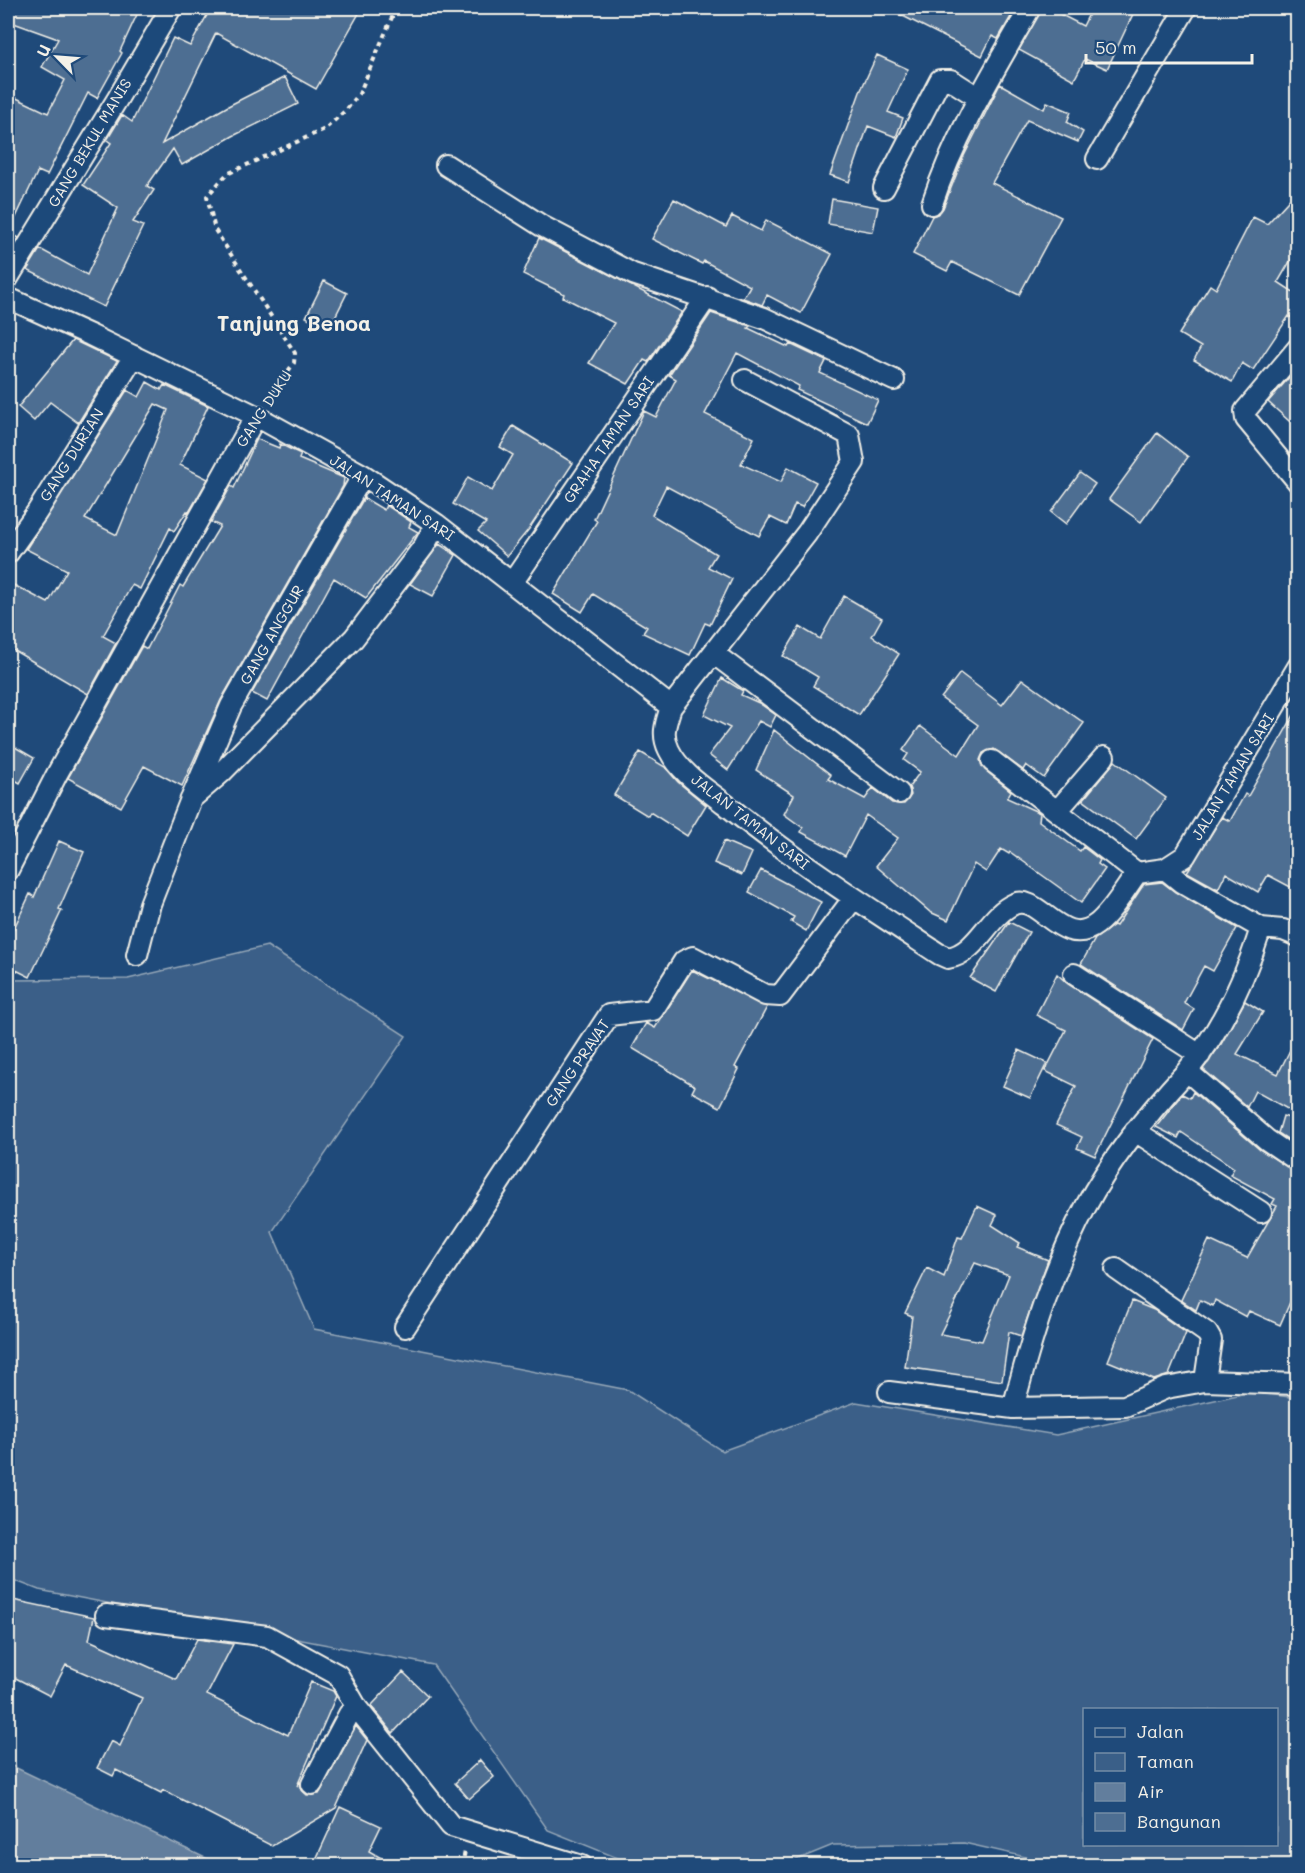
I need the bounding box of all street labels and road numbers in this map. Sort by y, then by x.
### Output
street label: GANG BEKUL MANIS [43,74,135,210]
street label: GANG DUKU [231,366,295,451]
street label: GRAHA TAMAN SARI [558,372,658,507]
street label: GANG DURIAN [34,404,108,505]
street label: JALAN TAMAN SARI [326,449,459,545]
street label: GANG ANGGUR [235,581,308,688]
street label: JALAN TAMAN SARI [1186,709,1278,844]
street label: JALAN TAMAN SARI [687,769,814,874]
street label: GANG PRAVAT [540,1015,614,1110]

